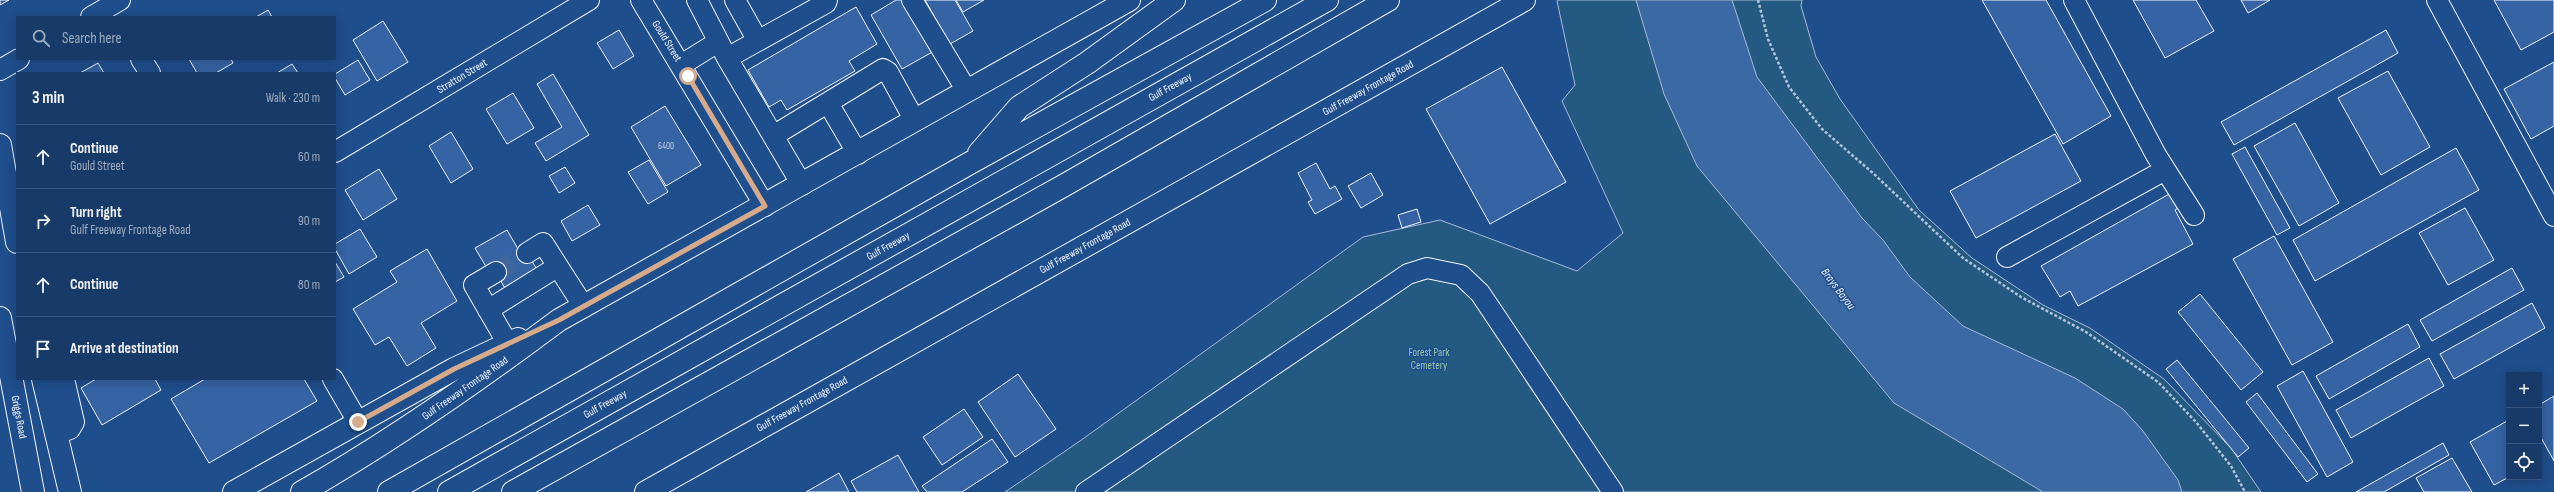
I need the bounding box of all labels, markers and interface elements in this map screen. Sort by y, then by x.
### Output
search box [16,16,336,60]
street label: Gould Street [649,18,685,65]
icon: search [30,27,52,49]
text: Search here [62,29,122,48]
street label: Stratton Street [435,56,490,96]
street label: Gulf Freeway Frontage Road [1320,57,1416,118]
route start [679,67,697,85]
street label: Gulf Freeway [1146,69,1195,104]
text: 3 min [32,88,65,108]
text: Walk · 230 m [266,90,320,106]
text: Continue [70,139,119,158]
house number: 6400 [658,141,674,152]
icon: ahead [32,146,54,168]
text: 60 m [298,149,320,165]
text: Gould Street [70,158,125,174]
text: Turn right [70,203,122,222]
icon: right [32,210,54,232]
text: 90 m [298,213,320,229]
street label: Gulf Freeway Frontage Road [1037,215,1133,276]
text: Gulf Freeway Frontage Road [70,222,191,238]
street label: Gulf Freeway [864,228,913,263]
water label: Brays Bayou [1818,265,1859,313]
icon: ahead [32,274,54,296]
text: Continue [70,275,119,294]
text: 80 m [298,277,320,293]
icon: arrive [32,338,54,360]
text: Arrive at destination [70,339,179,358]
park label: Forest Park Cemetery [1408,346,1450,372]
street label: Gulf Freeway Frontage Road [419,353,511,423]
map controls [2506,372,2542,480]
button: + [2506,372,2542,408]
street label: Gulf Freeway Frontage Road [754,373,850,434]
street label: Gulf Freeway [581,386,630,421]
street label: Griggs Road [8,394,30,440]
button: − [2506,408,2542,444]
route end [349,413,367,431]
button: locate [2506,444,2542,480]

